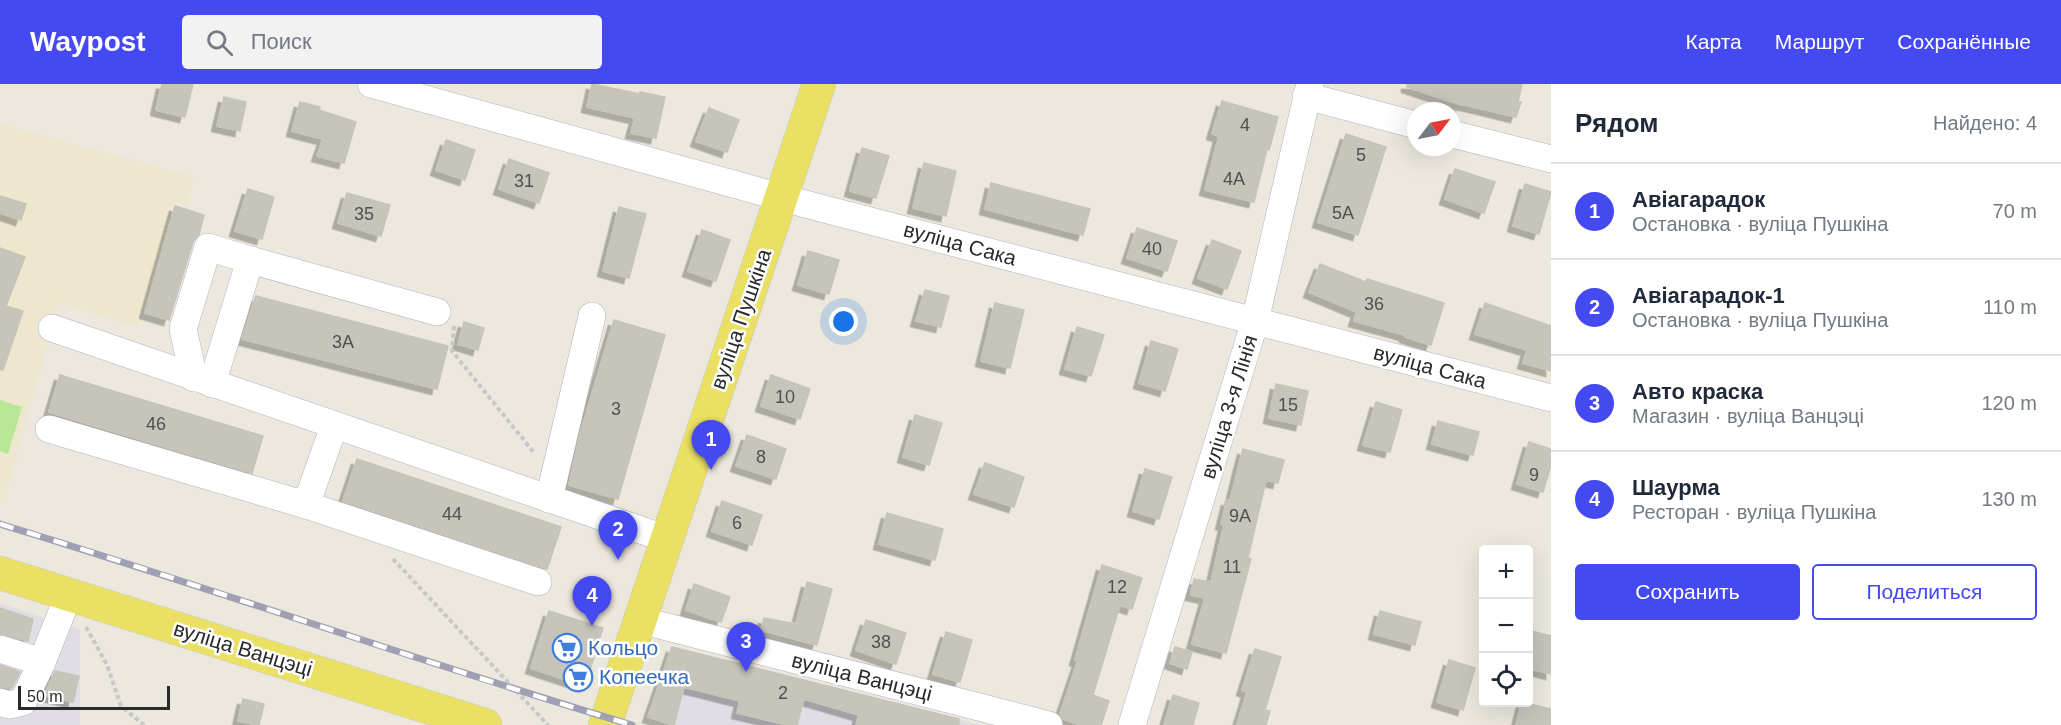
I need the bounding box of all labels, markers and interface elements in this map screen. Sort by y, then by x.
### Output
search box [182,15,602,69]
text: Waypost [30,26,146,57]
icon: search [203,26,236,59]
text: Поиск [251,29,312,54]
text: Карта [1686,30,1742,53]
text: Маршрут [1775,30,1864,53]
text: Сохранённые [1897,30,2031,53]
north arrow [1407,102,1461,156]
text: Рядом [1575,108,1658,138]
text: Найдено: 4 [1933,112,2037,134]
house number: 4 [1240,115,1250,135]
house number: 5 [1356,145,1366,165]
house number: 4А [1223,169,1245,189]
house number: 31 [514,171,534,191]
text: Авіагарадок [1632,187,1765,212]
text: 1 [1589,200,1600,222]
text: 70 m [1993,200,2037,222]
house number: 5А [1332,203,1354,223]
house number: 35 [354,204,374,224]
text: Остановка · вуліца Пушкіна [1632,213,1888,235]
street label: вуліца Сака [901,217,1019,270]
house number: 40 [1142,239,1162,259]
street label: вуліца Пушкіна [706,245,775,392]
text: Авіагарадок-1 [1632,283,1785,308]
house number: 36 [1364,294,1384,314]
text: 2 [1589,296,1600,318]
text: 110 m [1983,296,2037,318]
your location [829,307,858,336]
text: Остановка · вуліца Пушкіна [1632,309,1888,331]
house number: 3А [332,332,354,352]
street label: вуліца 3-я Лінія [1196,332,1261,482]
street label: вуліца Сака [1371,340,1489,393]
text: Авто краска [1632,379,1763,404]
house number: 10 [775,387,795,407]
text: 3 [1589,392,1600,414]
text: 120 m [1981,392,2037,414]
house number: 15 [1278,395,1298,415]
house number: 3 [611,399,621,419]
text: Магазин · вуліца Ванцэці [1632,405,1864,427]
house number: 46 [146,414,166,434]
pin: 1 [692,420,730,470]
house number: 8 [756,447,766,467]
house number: 9 [1529,465,1539,485]
text: Шаурма [1632,475,1720,500]
text: 4 [1589,488,1600,510]
text: 130 m [1981,488,2037,510]
text: Ресторан · вуліца Пушкіна [1632,501,1876,523]
house number: 44 [442,504,462,524]
house number: 9А [1229,506,1251,526]
pin: 2 [598,510,638,560]
house number: 6 [732,513,742,533]
map controls [1479,545,1533,707]
button: + [1479,545,1533,599]
house number: 11 [1223,557,1241,577]
button: Сохранить [1575,564,1800,620]
button: Поделиться [1812,564,2037,620]
pin: 4 [572,576,612,626]
house number: 12 [1107,577,1127,597]
button: − [1479,599,1533,653]
street label: вуліца Ванцэці [171,616,315,681]
pin: 3 [726,622,766,672]
supermarket icon: Кольцо [551,632,583,664]
house number: 38 [871,632,891,652]
place label: Кольцо [588,636,658,659]
street label: вуліца Ванцэці [790,648,935,705]
button: locate [1479,653,1533,707]
supermarket icon: Копеечка [562,661,594,693]
place label: Копеечка [599,665,690,688]
scale bar [18,683,170,710]
house number: 2 [778,683,788,703]
text: 50 m [27,688,63,705]

